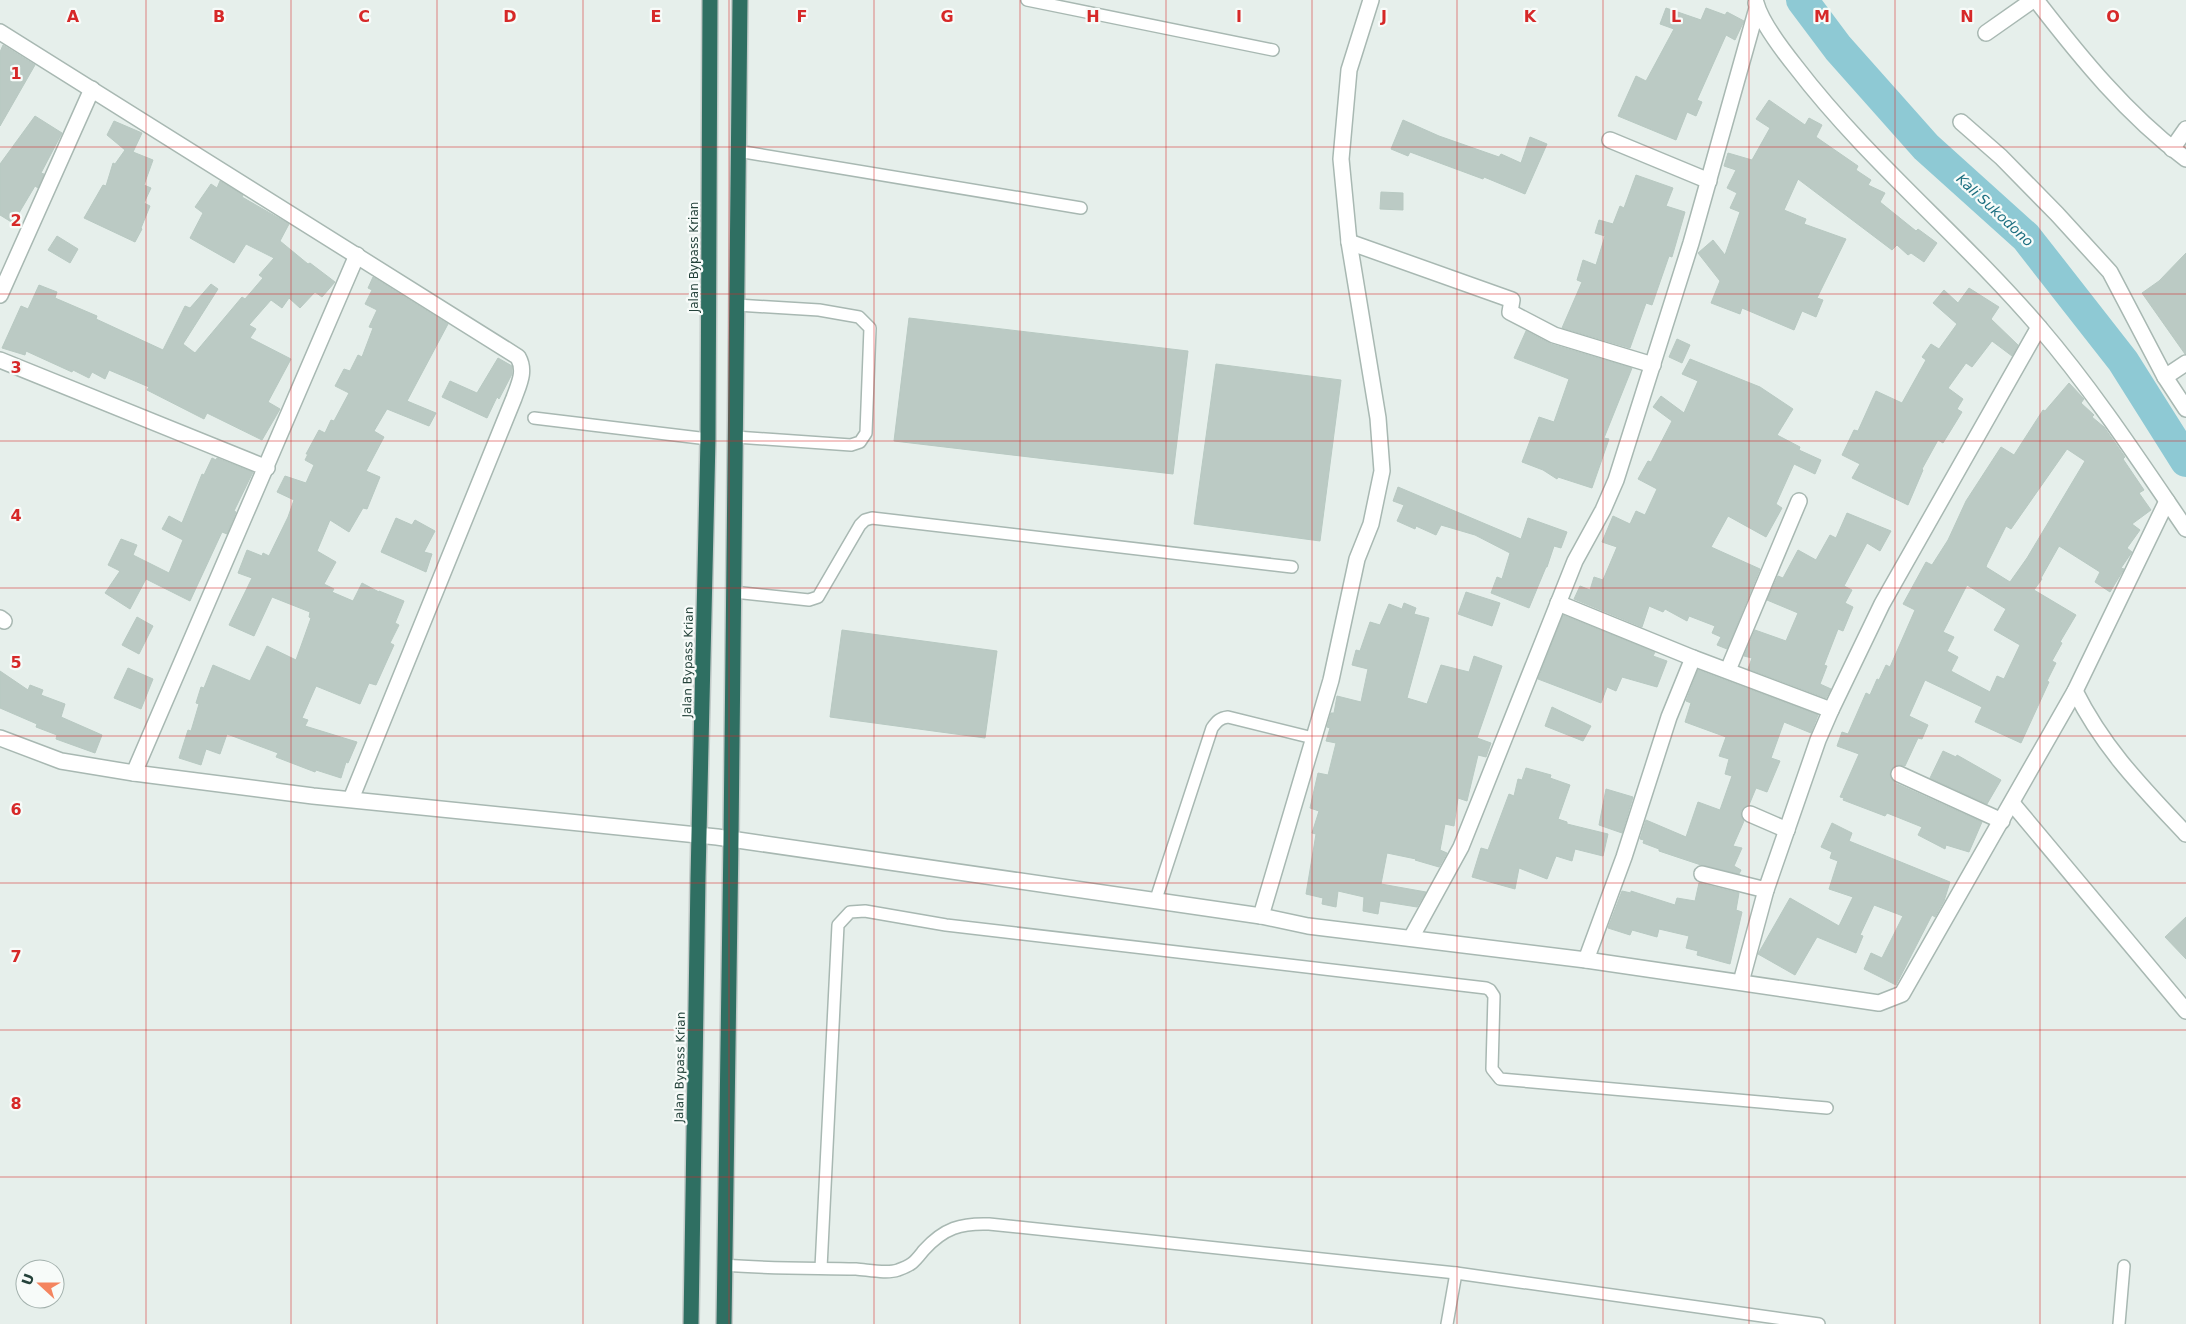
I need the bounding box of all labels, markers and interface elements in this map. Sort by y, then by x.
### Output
text: A [67,7,80,26]
text: B [213,7,225,26]
text: C [358,7,370,26]
text: D [503,7,517,26]
text: E [651,7,661,26]
text: F [797,7,807,26]
text: G [940,7,954,26]
text: H [1086,7,1100,26]
text: I [1236,7,1242,26]
text: J [1380,7,1387,26]
text: K [1524,7,1537,26]
text: L [1671,7,1681,26]
text: M [1814,7,1830,26]
text: N [1960,7,1974,26]
text: O [2106,7,2120,26]
text: 1 [10,64,22,83]
water label: Kali Sukodono [1953,170,2037,250]
street label: Jalan Bypass Krian [687,202,701,313]
text: 2 [10,211,22,230]
text: 3 [10,358,22,377]
text: 4 [10,506,22,525]
street label: Jalan Bypass Krian [680,607,696,718]
text: 5 [10,653,22,672]
text: 6 [10,800,22,819]
text: 7 [10,947,22,966]
street label: Jalan Bypass Krian [672,1012,688,1123]
text: 8 [10,1094,22,1113]
north arrow [15,1259,65,1309]
text: U [18,1271,37,1288]

